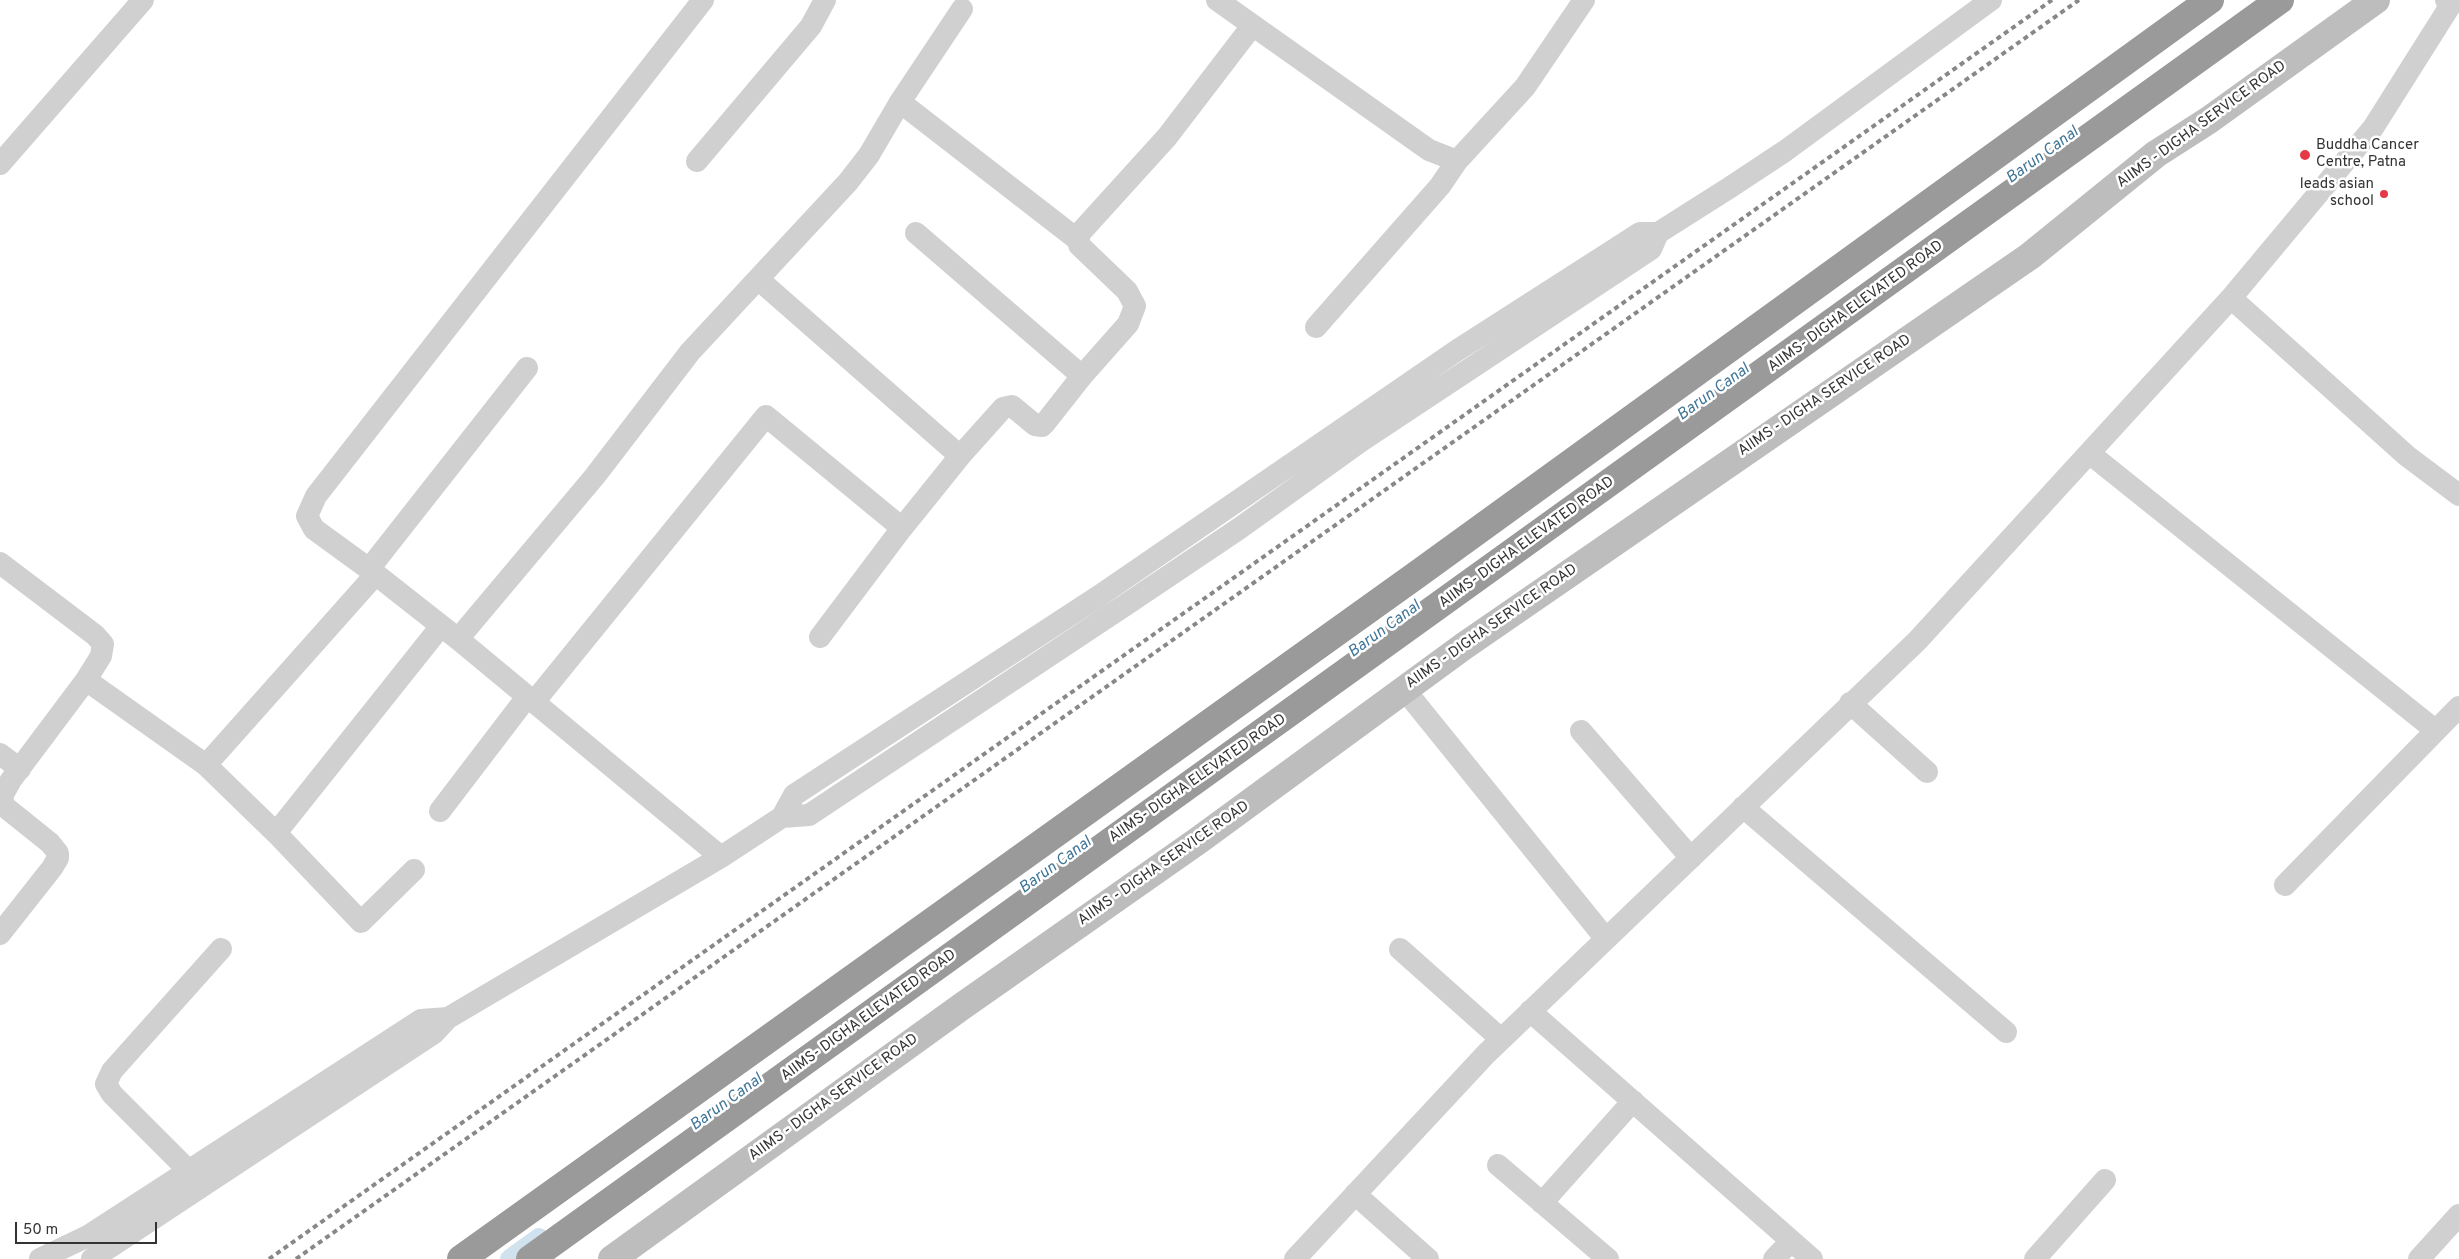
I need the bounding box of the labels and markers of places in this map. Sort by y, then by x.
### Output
place label: Buddha Cancer Centre, Patna [2316,137,2419,172]
marker: Buddha Cancer Centre, Patna [2298,148,2312,162]
place label: leads asian school [2300,176,2374,211]
marker: leads asian school [2378,188,2390,200]

